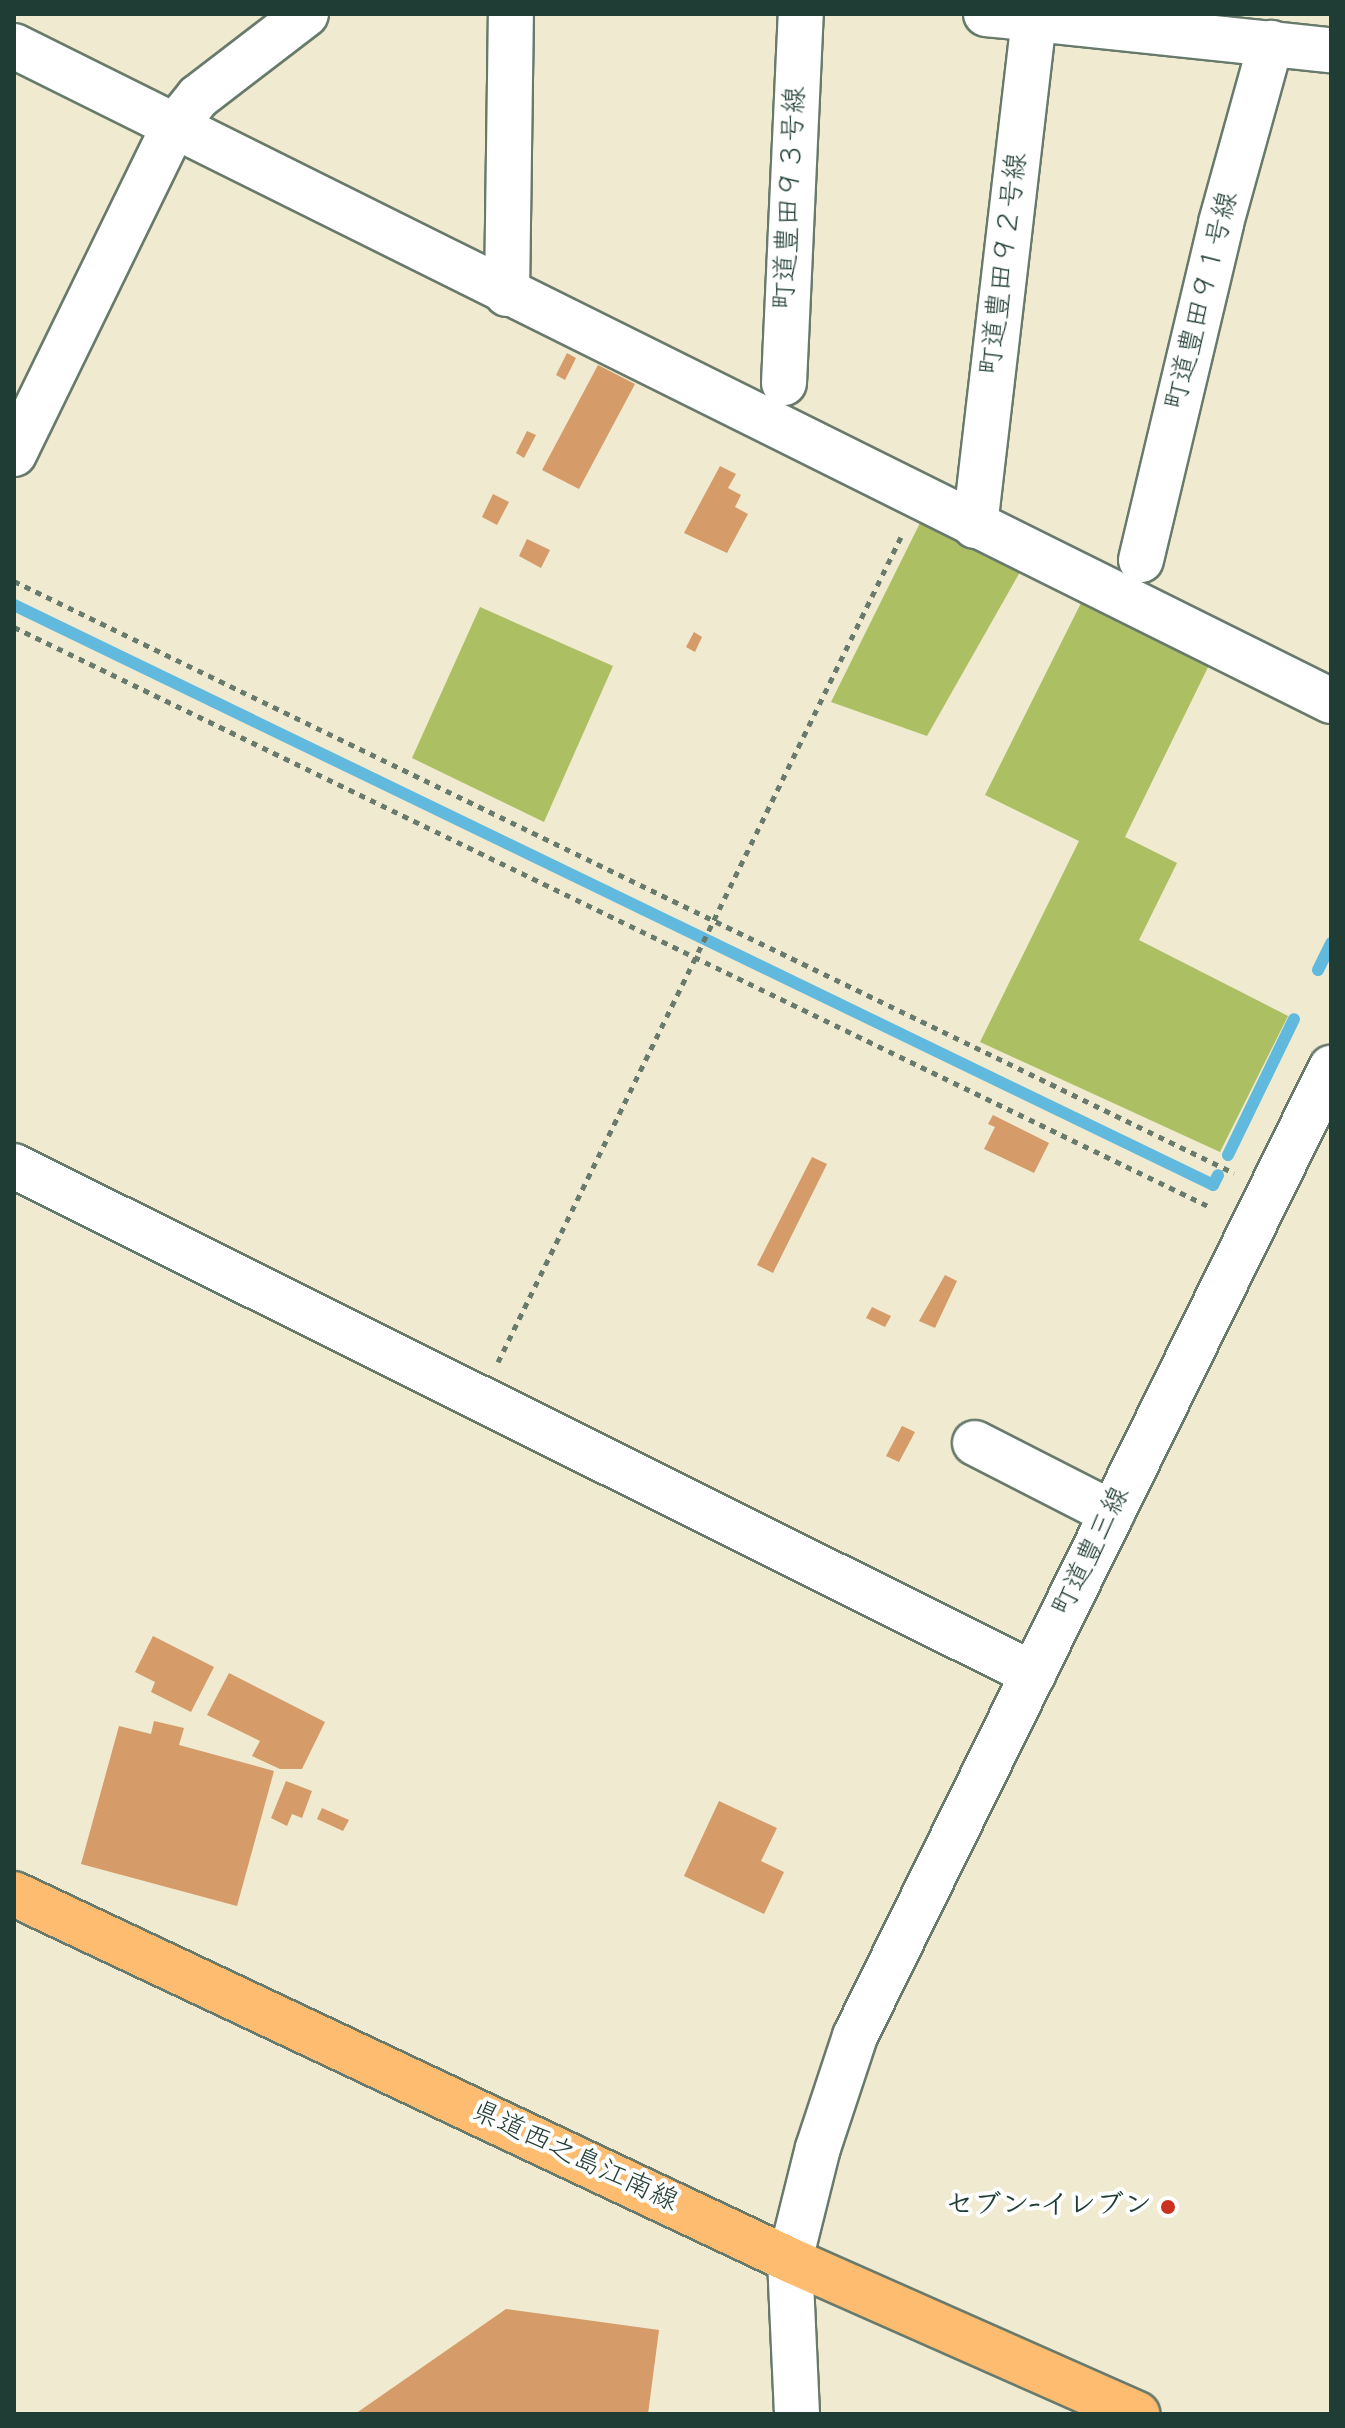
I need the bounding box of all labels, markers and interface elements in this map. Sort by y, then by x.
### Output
street label: 町道豊田９３号線 [769,85,815,311]
street label: 町道豊田９２号線 [976,151,1036,377]
street label: 町道豊田９１号線 [1161,188,1247,414]
street label: 町道豊三線 [1047,1482,1139,1622]
street label: 県道西之島江南線 [465,2095,683,2221]
place label: セブン-イレブン [946,2190,1152,2224]
marker: セブン-イレブン [1159,2198,1177,2216]

